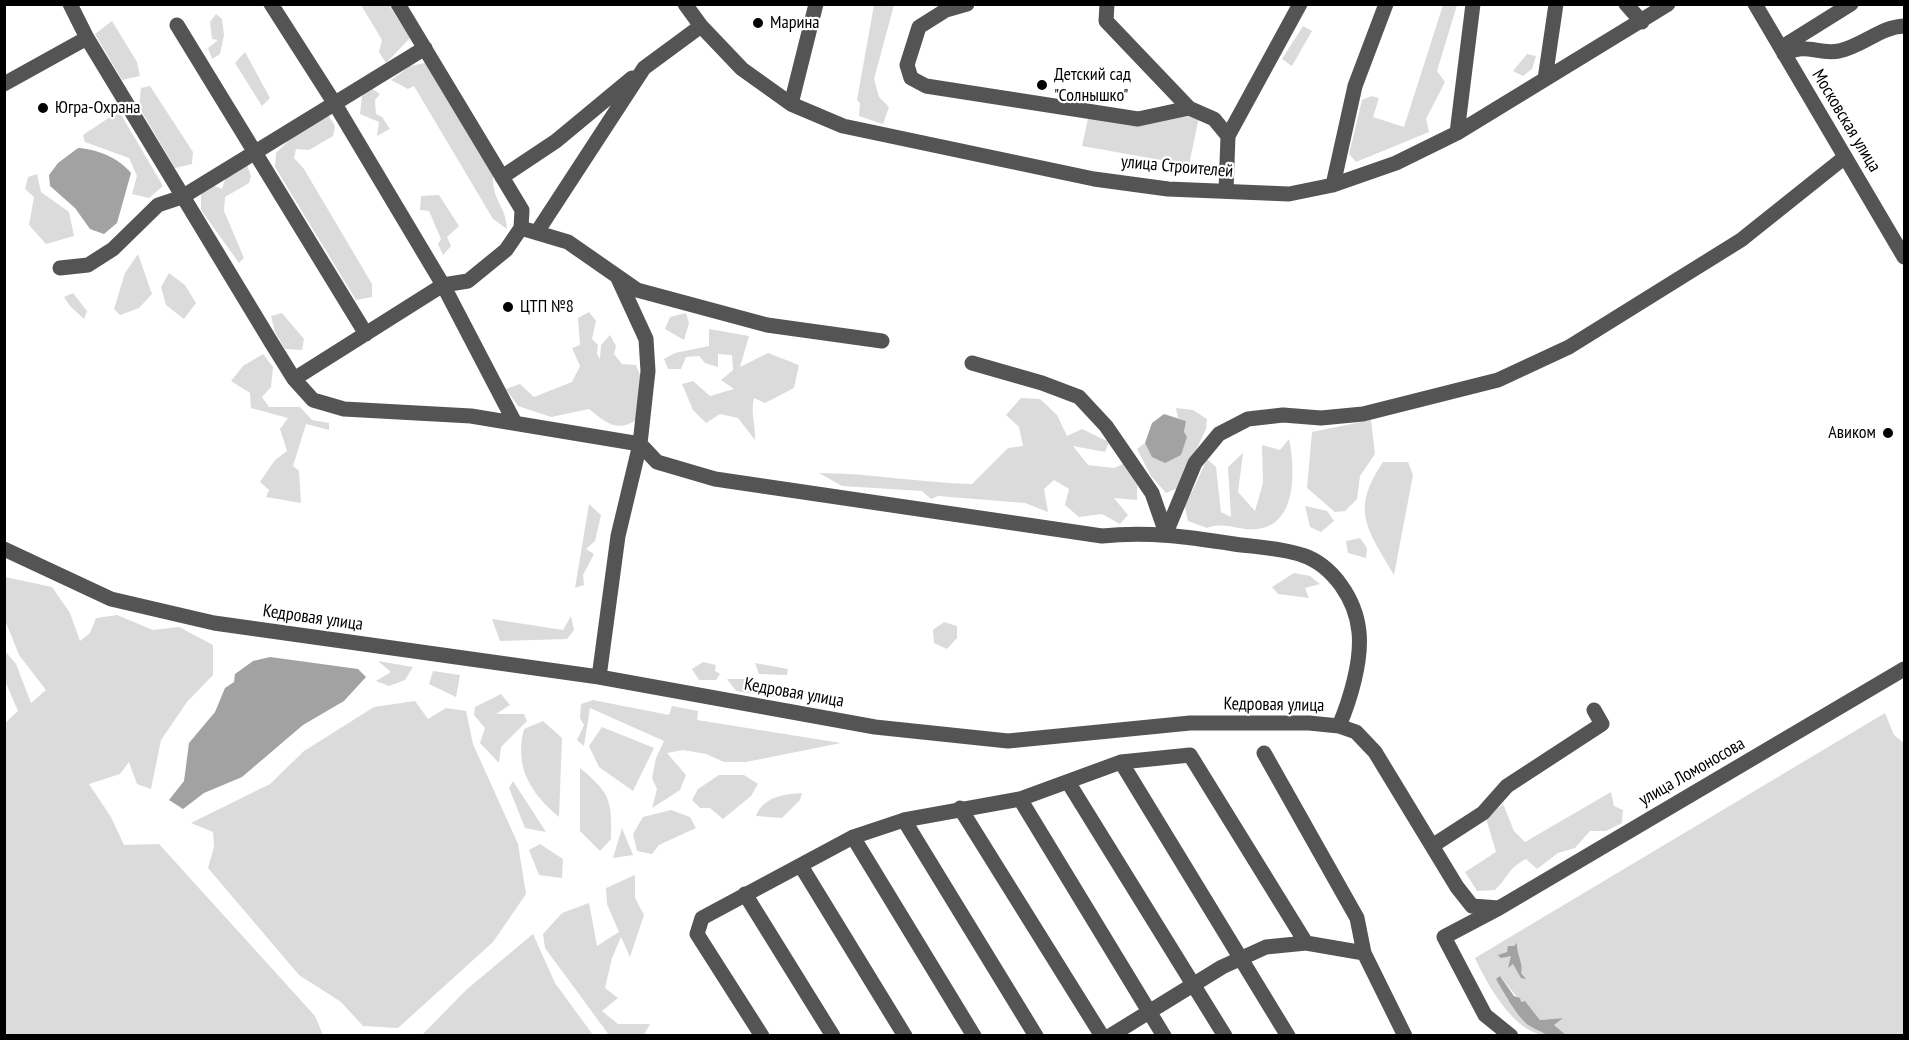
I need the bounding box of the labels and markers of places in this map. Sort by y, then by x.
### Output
place label: Марина [770,12,819,34]
marker: Марина [751,16,765,30]
place label: Детский сад "Солнышко" [1054,64,1131,106]
marker: Детский сад "Солнышко" [1035,78,1049,92]
place label: Югра-Охрана [55,97,141,119]
marker: Югра-Охрана [36,101,50,115]
place label: ЦТП №8 [520,296,574,318]
marker: ЦТП №8 [501,300,515,314]
place label: Авиком [1828,422,1876,444]
marker: Авиком [1881,426,1895,440]

